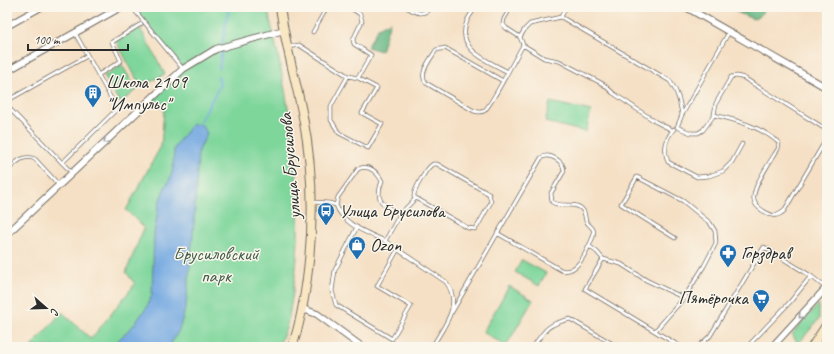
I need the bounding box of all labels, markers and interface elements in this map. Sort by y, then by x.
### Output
scale bar [28,26,128,52]
text: 100 m [34,32,61,48]
place label: Школа 2109 "Импульс" [106,70,188,116]
building icon: Школа 2109 "Импульс" [83,83,103,108]
street label: улица Брусилова [273,110,307,221]
one-way arrow [103,136,111,144]
place label: Улица Брусилова [339,199,447,223]
bus stop icon: Улица Брусилова [316,201,336,226]
place label: Ozon [370,233,402,257]
shop icon: Ozon [347,235,367,260]
place label: Горздрав [741,241,794,265]
park label: Брусиловский парк [173,242,260,288]
pharmacy icon: Горздрав [718,243,738,268]
place label: Пятёрочка [678,286,749,310]
north arrow [26,288,66,328]
supermarket icon: Пятёрочка [751,288,771,313]
text: С [47,306,63,318]
one-way arrow [798,311,805,319]

